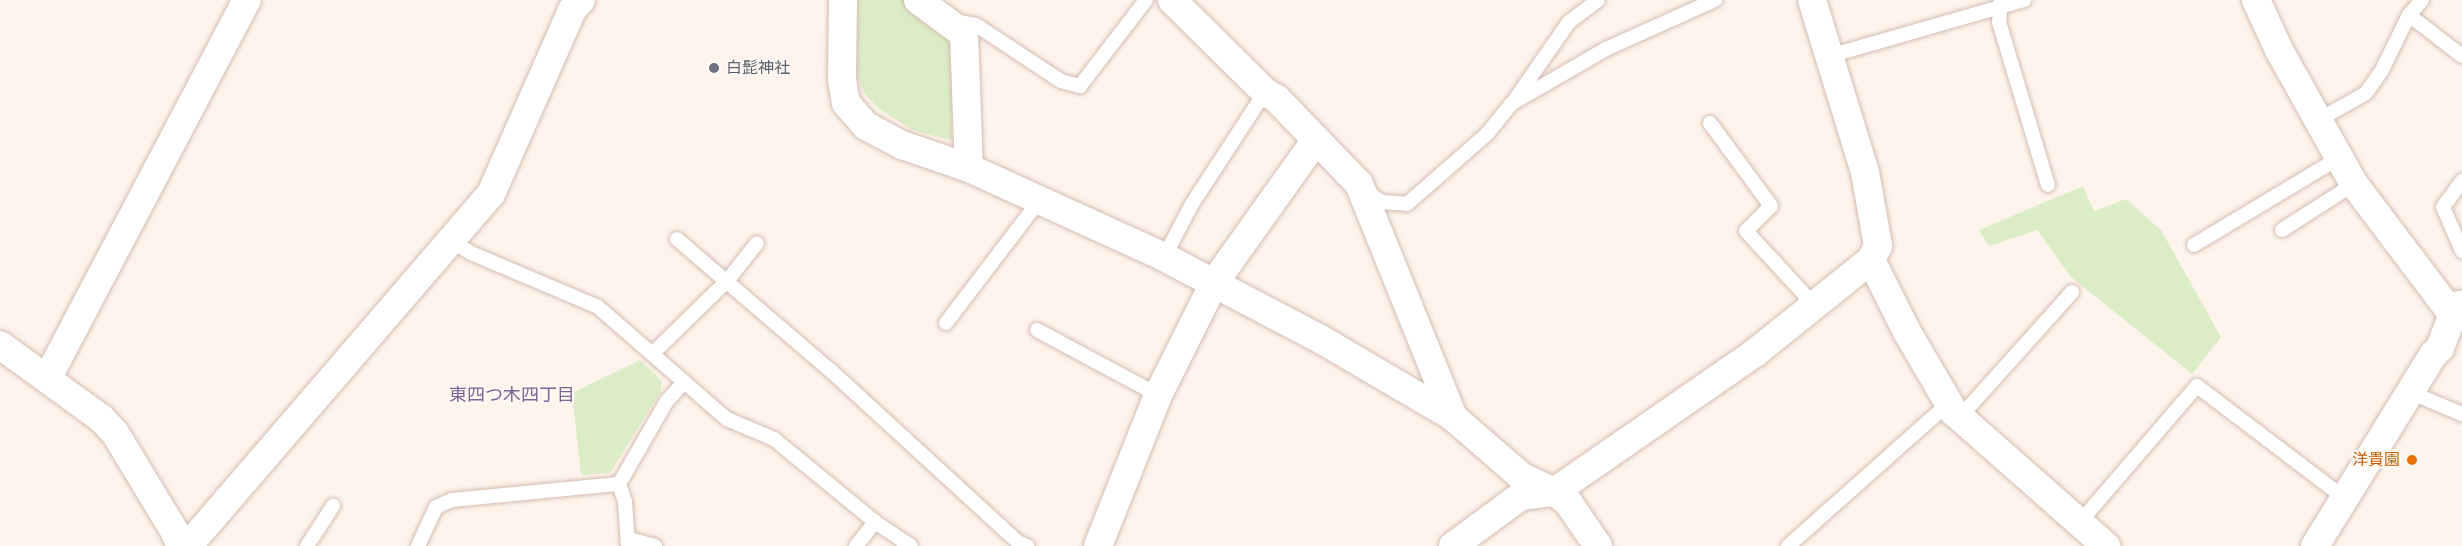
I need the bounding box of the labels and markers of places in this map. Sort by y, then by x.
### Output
place label: 白髭神社 [726,58,790,78]
marker: 白髭神社 [707,61,721,75]
place label: 洋貴園 [2352,450,2400,470]
marker: 洋貴園 [2405,453,2419,467]

